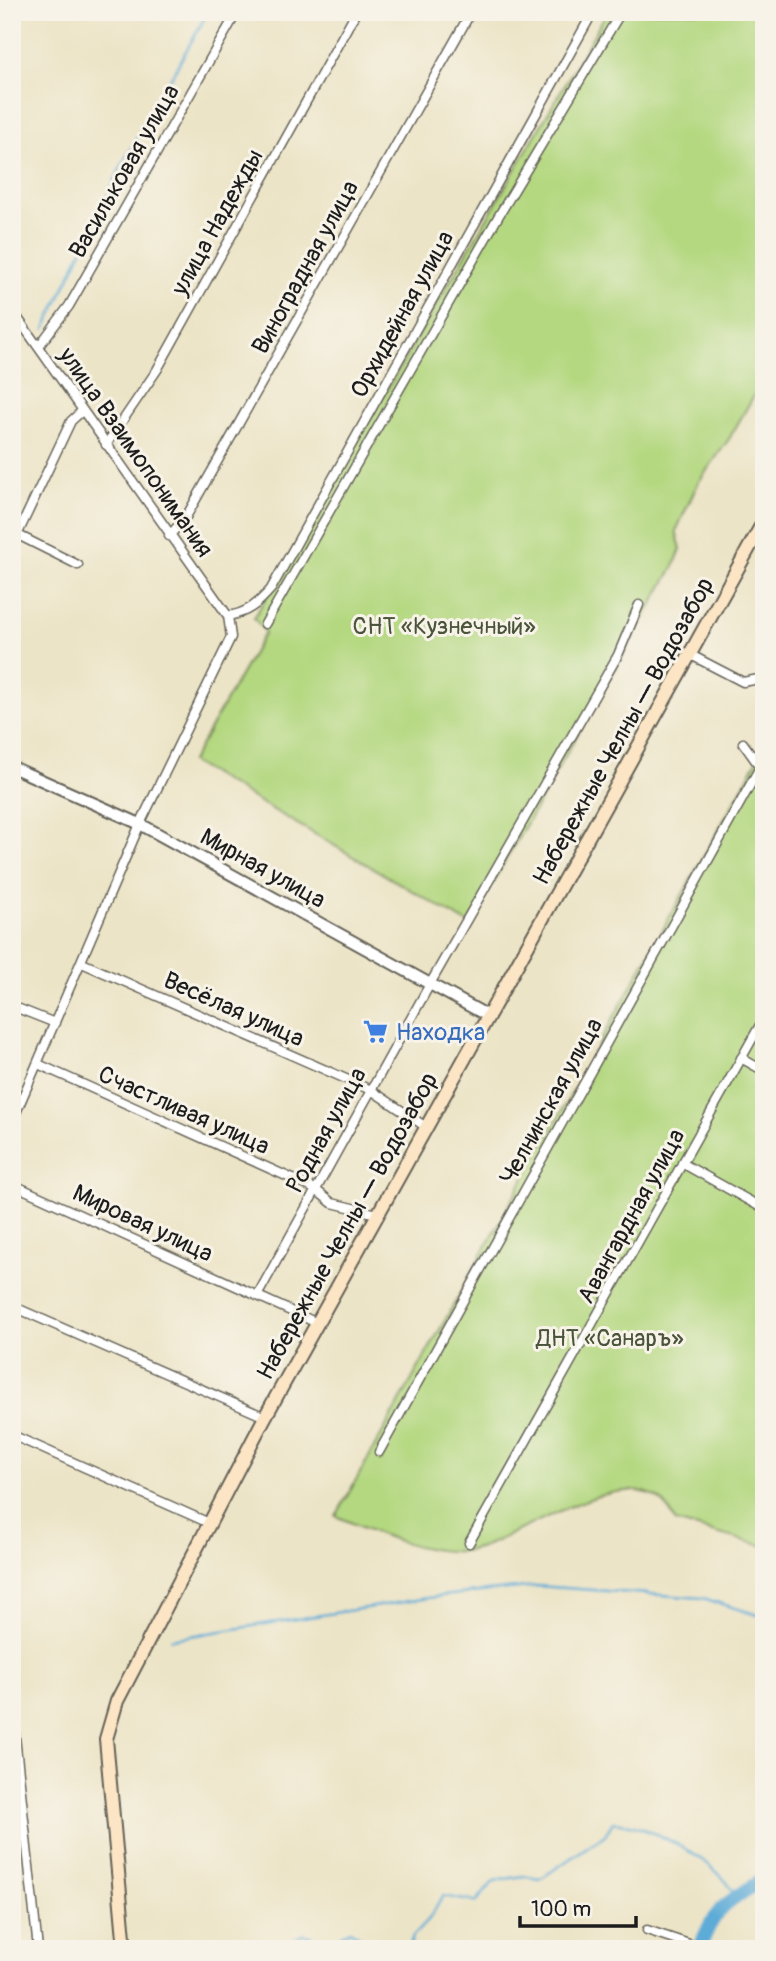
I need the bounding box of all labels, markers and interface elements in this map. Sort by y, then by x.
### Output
street label: Васильковая улица [63,79,186,263]
street label: улица Надежды [165,144,270,301]
street label: Виноградная улица [246,176,365,359]
street label: Орхидейная улица [345,226,460,403]
street label: улица Взаимопонимания [52,341,219,563]
street label: Набережные Челны — Водозабор [527,573,720,890]
park label: СНТ «Кузнечный» [352,612,536,641]
street label: Мирная улица [195,822,330,915]
street label: Весёлая улица [159,966,308,1053]
street label: Челнинская улица [494,1013,609,1189]
supermarket icon: Находка [362,1018,390,1046]
place label: Находка [396,1018,485,1047]
street label: Счастливая улица [94,1060,274,1161]
street label: Родная улица [280,1063,373,1198]
street label: Набережные Челны — Водозабор [251,1068,444,1385]
street label: Авангардная улица [571,1124,691,1309]
street label: Мировая улица [68,1178,218,1269]
park label: ДНТ «Санаръ» [535,1324,684,1353]
scale bar [520,1884,636,1928]
text: 100 m [531,1896,591,1923]

